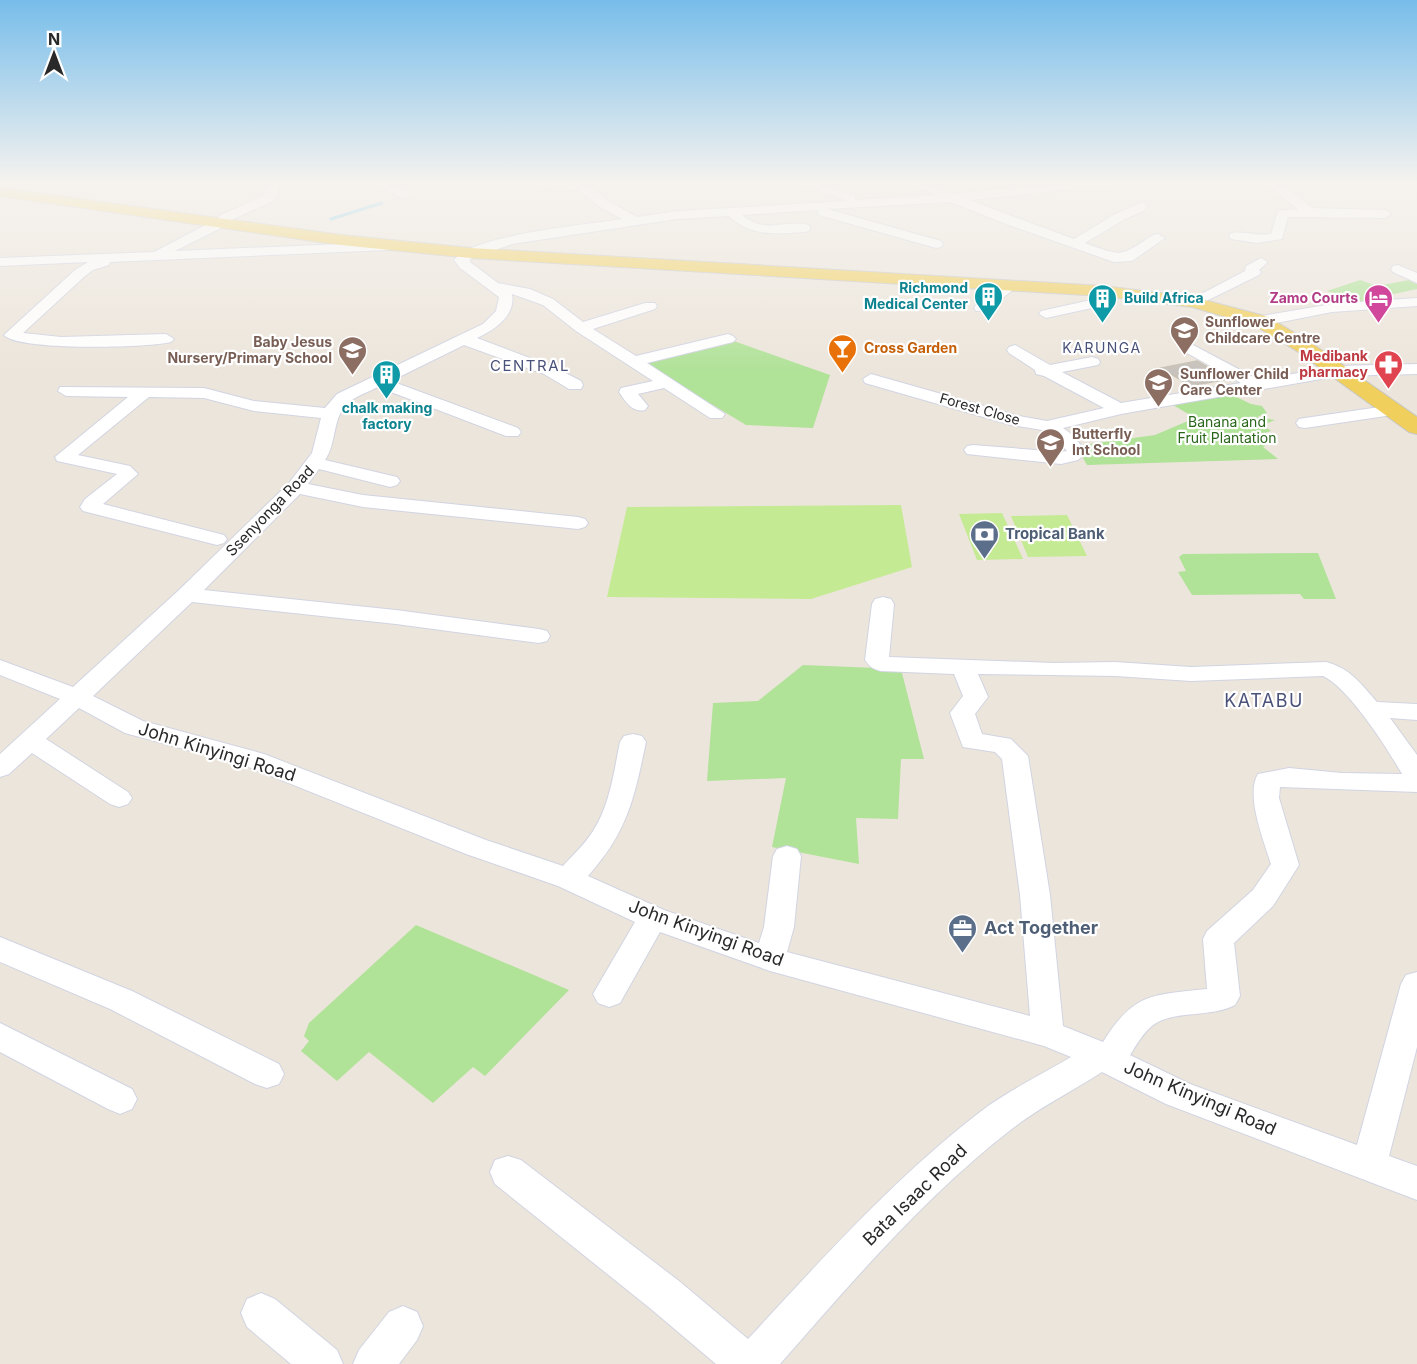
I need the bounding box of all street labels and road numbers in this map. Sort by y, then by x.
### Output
street label: Forest Close [938,389,1022,428]
street label: Ssenyonga Road [221,461,318,560]
street label: John Kinyingi Road [136,718,298,785]
street label: John Kinyingi Road [626,895,787,970]
street label: John Kinyingi Road [1121,1056,1280,1139]
street label: Bata Isaac Road [858,1140,971,1250]

